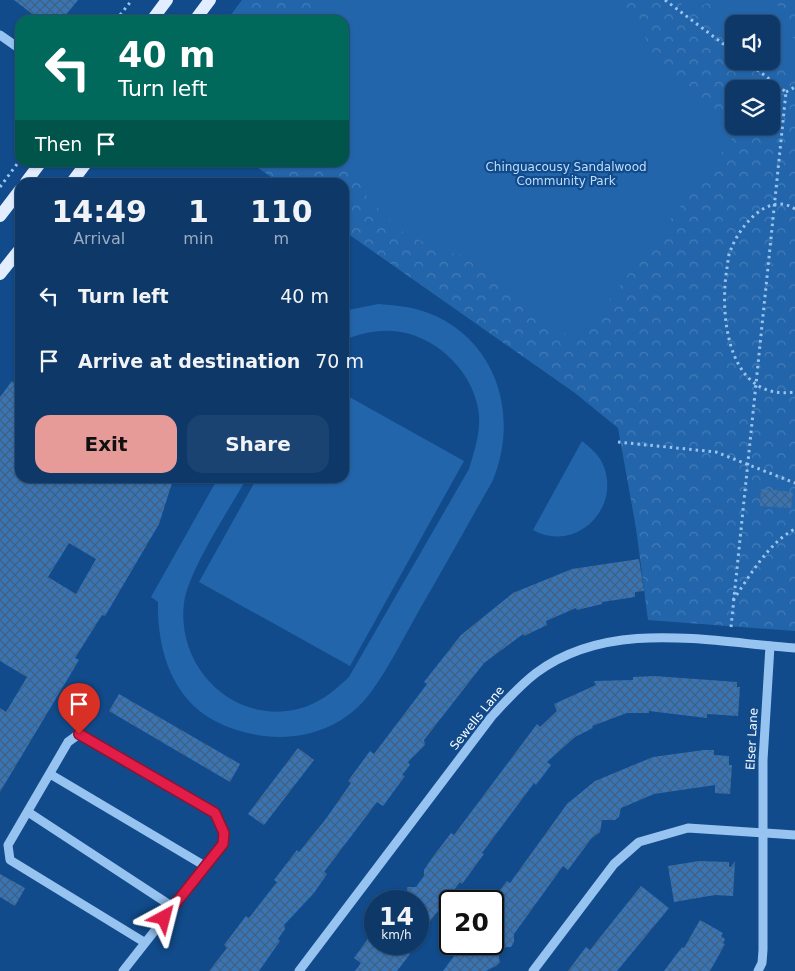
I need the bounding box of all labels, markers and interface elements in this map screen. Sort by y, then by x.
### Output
map controls [725,15,780,135]
button: sound [725,15,780,70]
icon: left [35,35,100,100]
text: 40 m [118,35,215,75]
text: Turn left [118,76,207,101]
button: layers [725,80,780,135]
icon: arrive [92,130,120,158]
text: Then [35,133,82,155]
park label: Chinguacousy Sandalwood Community Park [485,160,647,188]
text: 14:49 [51,194,147,229]
text: 1 [188,194,209,229]
text: 110 [250,194,313,229]
text: Arrival [73,229,125,248]
text: min [183,229,214,248]
text: m [273,229,289,248]
icon: left [35,282,63,310]
text: Turn left [78,285,169,307]
text: 40 m [280,285,329,307]
icon: arrive [35,347,63,375]
text: Arrive at destination [78,350,300,372]
text: 70 m [315,350,364,372]
button: Exit [35,415,177,473]
button: Share [187,415,329,473]
pin [58,683,100,734]
street label: Sewells Lane [447,683,507,753]
icon: arrive [65,690,93,718]
street label: Elser Lane [743,708,761,770]
speed limit sign: 20 [439,890,504,955]
position arrow [137,891,189,943]
text: 14 [379,902,414,931]
text: km/h [381,928,412,942]

